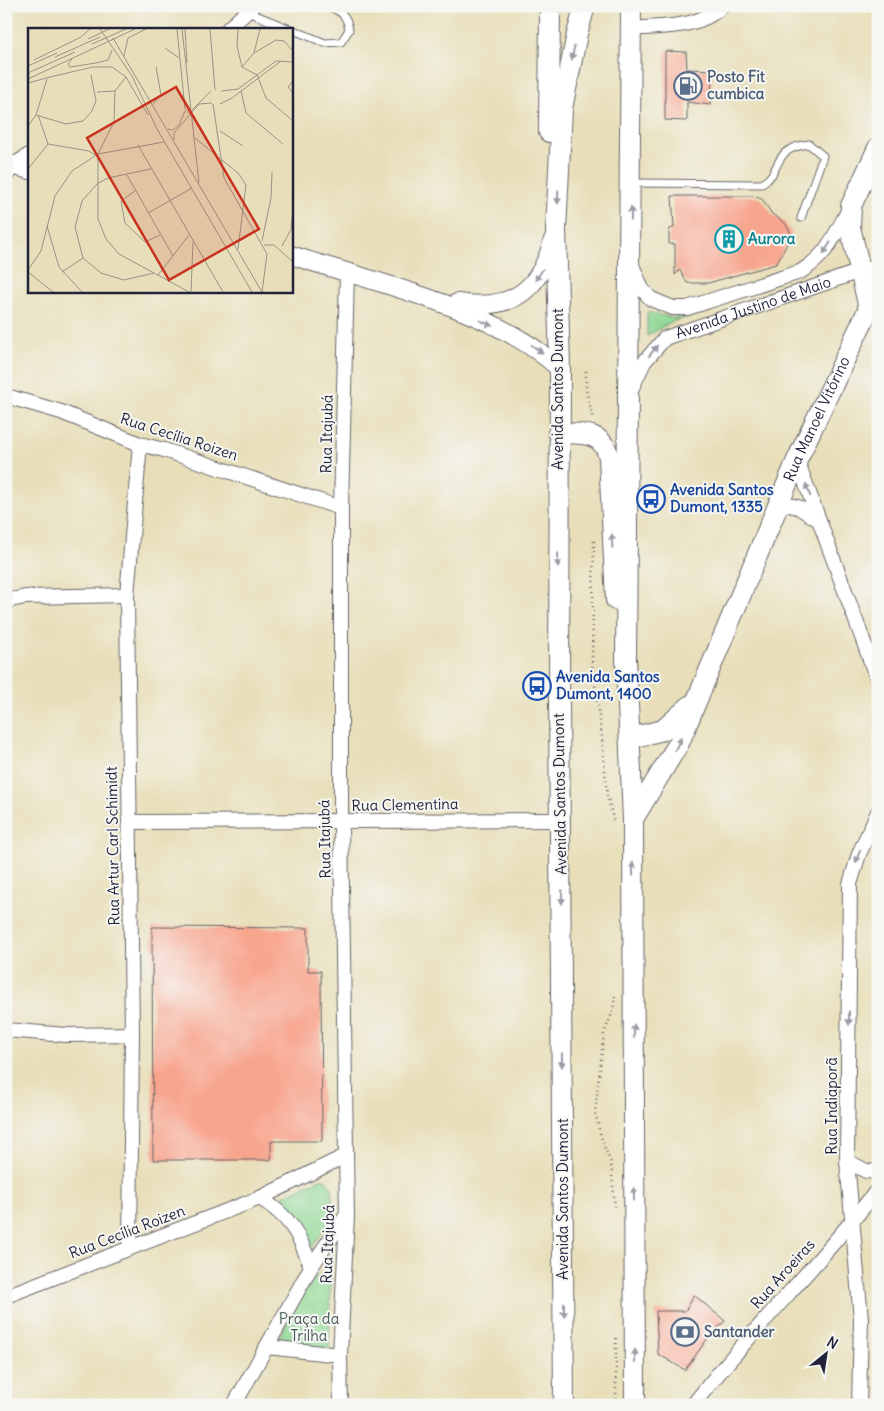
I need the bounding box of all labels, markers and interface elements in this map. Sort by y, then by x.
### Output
inset map [28,28,292,292]
one-way arrow [569,46,577,61]
place label: Posto Fit cumbica [707,67,766,103]
fuel station icon: Posto Fit cumbica [673,71,703,101]
one-way arrow [553,190,561,206]
one-way arrow [627,206,635,222]
building icon: Aurora [714,224,744,254]
place label: Aurora [748,229,796,248]
one-way arrow [823,242,832,255]
one-way arrow [534,269,544,282]
street label: Avenida Justino de Maio [673,272,833,343]
street label: Avenida Santos Dumont [548,308,567,470]
one-way arrow [479,319,493,327]
one-way arrow [530,344,544,354]
one-way arrow [647,344,658,357]
street label: Rua Manoel Vitórino [779,353,854,484]
street label: Rua Itajubá [316,394,337,474]
street label: Rua Cecília Roizen [118,409,241,465]
place label: Avenida Santos Dumont, 1335 [670,480,774,516]
one-way arrow [804,482,812,497]
bus stop icon: Avenida Santos Dumont, 1335 [636,484,666,514]
one-way arrow [608,533,616,549]
one-way arrow [554,552,562,568]
place label: Avenida Santos Dumont, 1400 [556,667,660,703]
bus stop icon: Avenida Santos Dumont, 1400 [522,671,552,701]
street label: Avenida Santos Dumont [549,713,570,875]
one-way arrow [674,737,682,751]
street label: Rua Artur Carl Schimidt [102,766,123,926]
street label: Rua Clementina [351,794,459,815]
street label: Rua Itajubá [314,799,335,879]
one-way arrow [854,849,861,864]
one-way arrow [629,860,637,876]
one-way arrow [558,890,566,906]
one-way arrow [845,1010,853,1026]
one-way arrow [630,1023,638,1039]
one-way arrow [558,1052,566,1068]
street label: Rua Indiaporã [822,1057,841,1155]
street label: Avenida Santos Dumont [553,1118,572,1280]
one-way arrow [630,1185,638,1201]
street label: Rua Cecília Roizen [66,1201,188,1262]
street label: Rua Itajubá [317,1204,338,1284]
street label: Rua Aroeiras [746,1235,819,1312]
one-way arrow [560,1302,568,1318]
park label: Praça da Trilha [279,1309,340,1345]
bank icon: Santander [670,1317,700,1347]
place label: Santander [704,1322,776,1341]
north arrow [802,1328,852,1378]
text: N [824,1333,841,1353]
one-way arrow [631,1348,639,1364]

